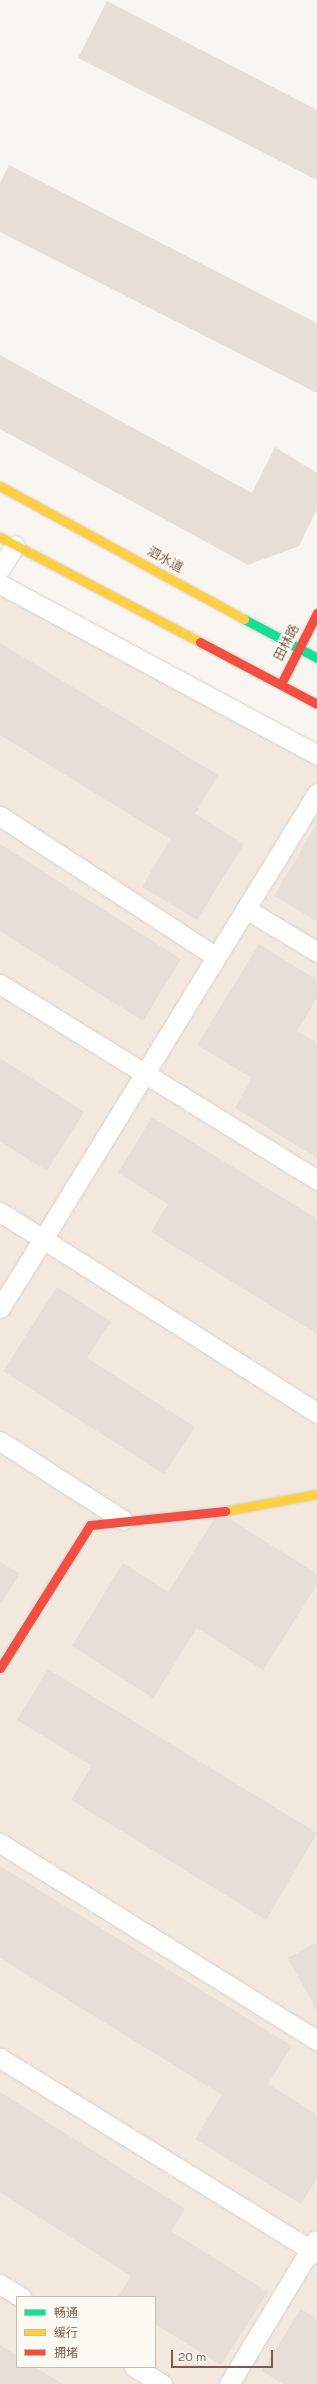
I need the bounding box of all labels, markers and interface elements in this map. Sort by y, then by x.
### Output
street label: 泗水道 [144,544,186,576]
street label: 田林路 [271,622,303,664]
legend [16,2296,156,2368]
text: 畅通 [54,2305,78,2321]
text: 缓行 [54,2325,78,2341]
scale bar [173,2342,275,2368]
text: 拥堵 [54,2345,78,2361]
text: 20 m [178,2349,206,2365]

